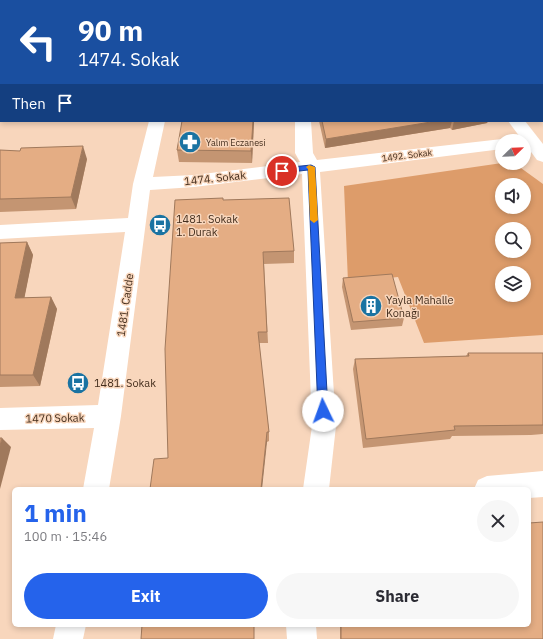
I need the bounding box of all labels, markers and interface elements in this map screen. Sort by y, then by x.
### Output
text: 90 m [78,12,143,49]
icon: left [12,16,64,68]
text: 1474. Sokak [78,48,179,71]
icon: arrive [54,92,76,114]
text: Then [12,94,46,113]
pharmacy icon: Yalım Eczanesi [177,129,203,155]
north arrow [495,134,531,170]
map controls [495,134,531,302]
place label: Yalım Eczanesi [206,137,266,148]
street label: 1492. Sokak [381,146,433,164]
pin [265,154,299,188]
icon: arrive [271,160,293,182]
street label: 1474. Sokak [183,168,247,188]
button: sound [495,178,531,214]
bus stop icon: 1481. Sokak 1. Durak [147,212,173,238]
place label: 1481. Sokak 1. Durak [176,212,238,239]
button: search [495,222,531,258]
button: layers [495,266,531,302]
street label: 1481. Cadde [114,273,136,337]
building icon: Yayla Mahalle Konağı [358,293,384,319]
place label: Yayla Mahalle Konağı [386,293,454,320]
bus stop icon: 1481. Sokak [65,370,91,396]
place label: 1481. Sokak [94,376,156,390]
position arrow [302,390,344,432]
street label: 1470 Sokak [25,410,85,426]
text: 1 min [24,497,87,529]
button: close [477,500,519,542]
text: 100 m · 15:46 [24,528,107,545]
button: Exit [24,573,268,619]
button: Share [276,573,519,619]

